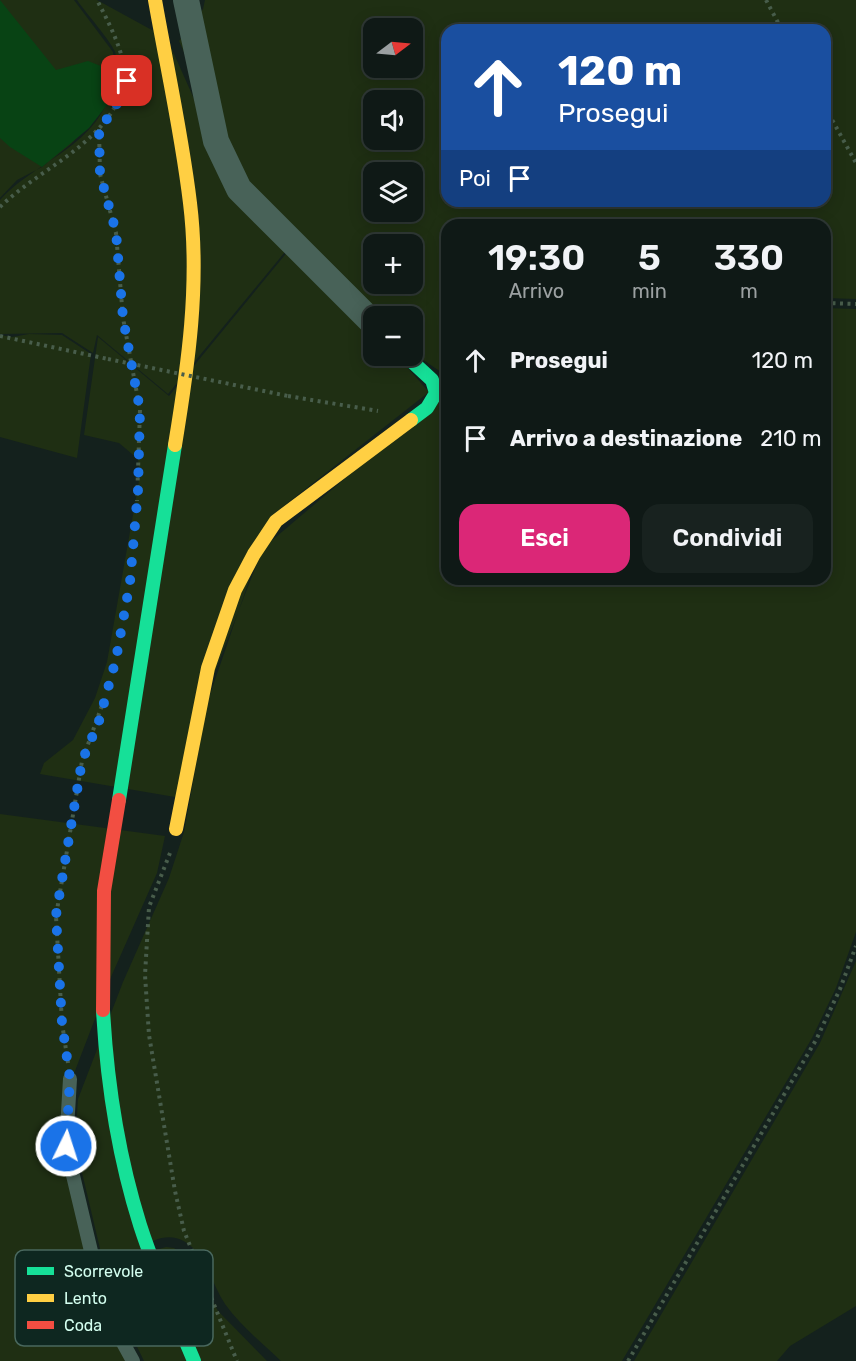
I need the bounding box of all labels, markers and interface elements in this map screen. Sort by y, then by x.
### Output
north arrow [363,18,423,78]
map controls [363,18,423,366]
text: 120 m [558,46,682,96]
icon: ahead [459,48,537,126]
pin [101,55,152,106]
icon: arrive [110,64,143,97]
button: sound [363,90,423,150]
text: Prosegui [558,97,669,129]
button: layers [363,162,423,222]
icon: arrive [503,162,536,195]
text: Poi [459,165,491,192]
button: + [363,234,423,294]
text: 19:30 [488,236,585,279]
text: 5 [638,236,661,279]
text: 330 [714,236,784,279]
text: Arrivo [509,279,564,303]
text: min [632,279,667,303]
text: m [740,279,758,303]
button: − [363,306,423,366]
icon: ahead [459,344,492,377]
text: Prosegui [510,347,608,374]
text: 120 m [752,347,813,374]
icon: arrive [459,422,492,455]
text: Arrivo a destinazione [510,425,742,452]
text: 210 m [760,425,822,452]
button: Esci [459,504,630,573]
button: Condividi [642,504,813,573]
position arrow [34,1114,98,1178]
legend [15,1250,213,1346]
text: Scorrevole [64,1262,143,1281]
text: Lento [64,1289,107,1308]
text: Coda [64,1316,102,1335]

